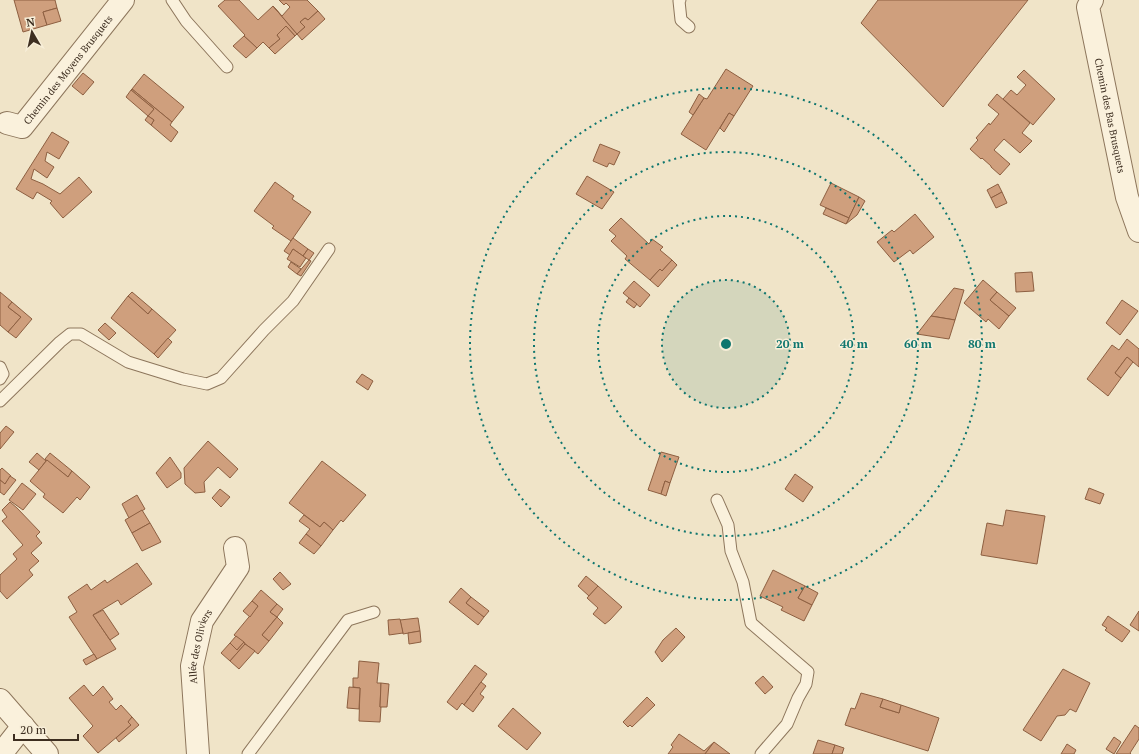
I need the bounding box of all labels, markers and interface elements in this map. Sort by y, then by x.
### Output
north arrow [12,12,52,52]
street label: Chemin des Moyens Brusquets [20,12,115,127]
text: N [25,14,36,30]
street label: Chemin des Bas Brusquets [1092,57,1128,174]
text: 20 m [776,336,804,351]
text: 40 m [840,336,868,351]
text: 60 m [904,336,932,351]
text: 80 m [968,336,996,351]
centre of rings [719,337,733,351]
street label: Allée des Oliviers [186,606,215,684]
scale bar [14,716,78,742]
text: 20 m [20,722,47,737]

